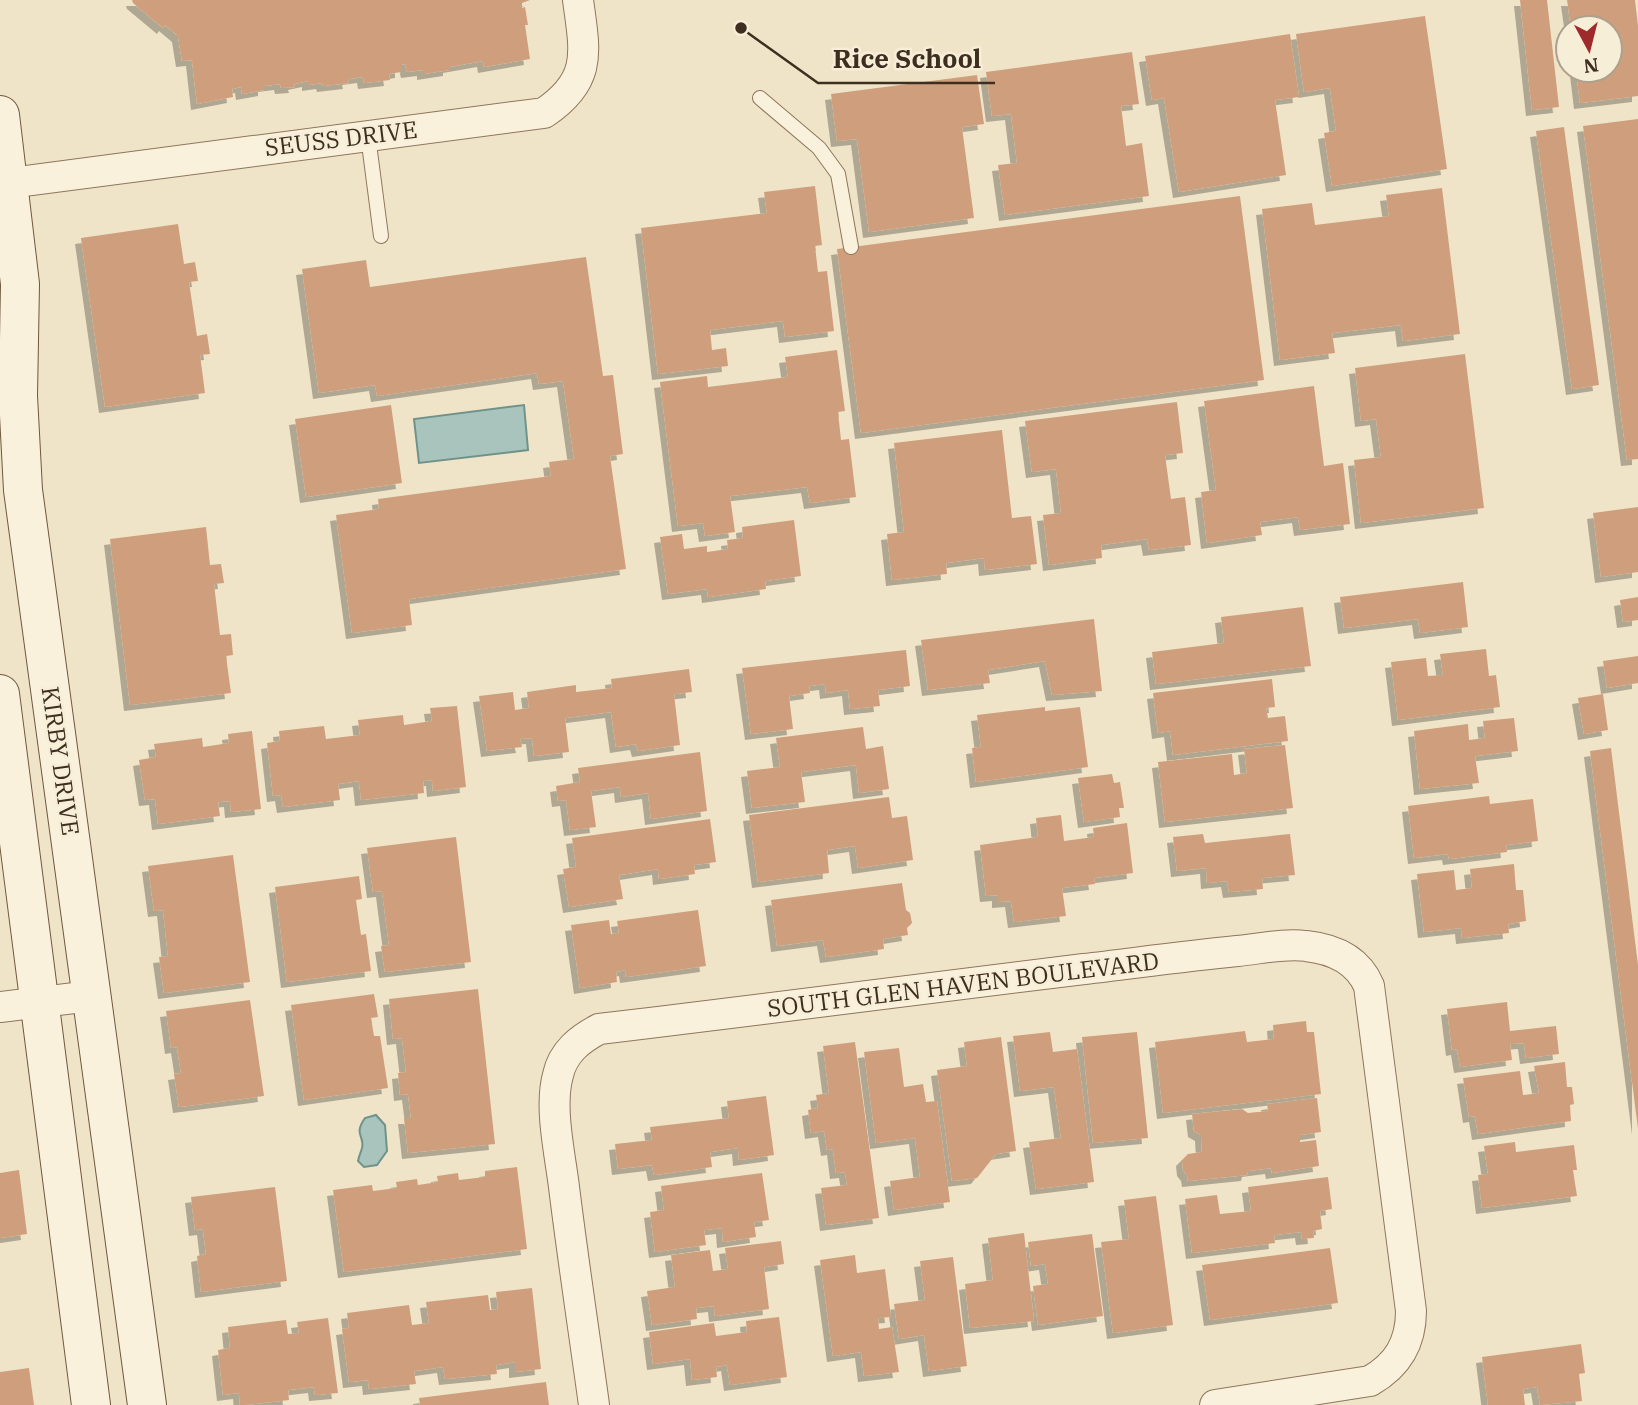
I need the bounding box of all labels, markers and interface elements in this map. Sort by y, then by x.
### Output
north arrow [1554,14,1624,84]
callout: Rice School [818,36,995,83]
text: Rice School [833,41,981,75]
text: N [1582,53,1600,79]
street label: SEUSS DRIVE [263,113,419,163]
street label: KIRBY DRIVE [35,684,87,837]
street label: SOUTH GLEN HAVEN BOULEVARD [765,944,1161,1024]

